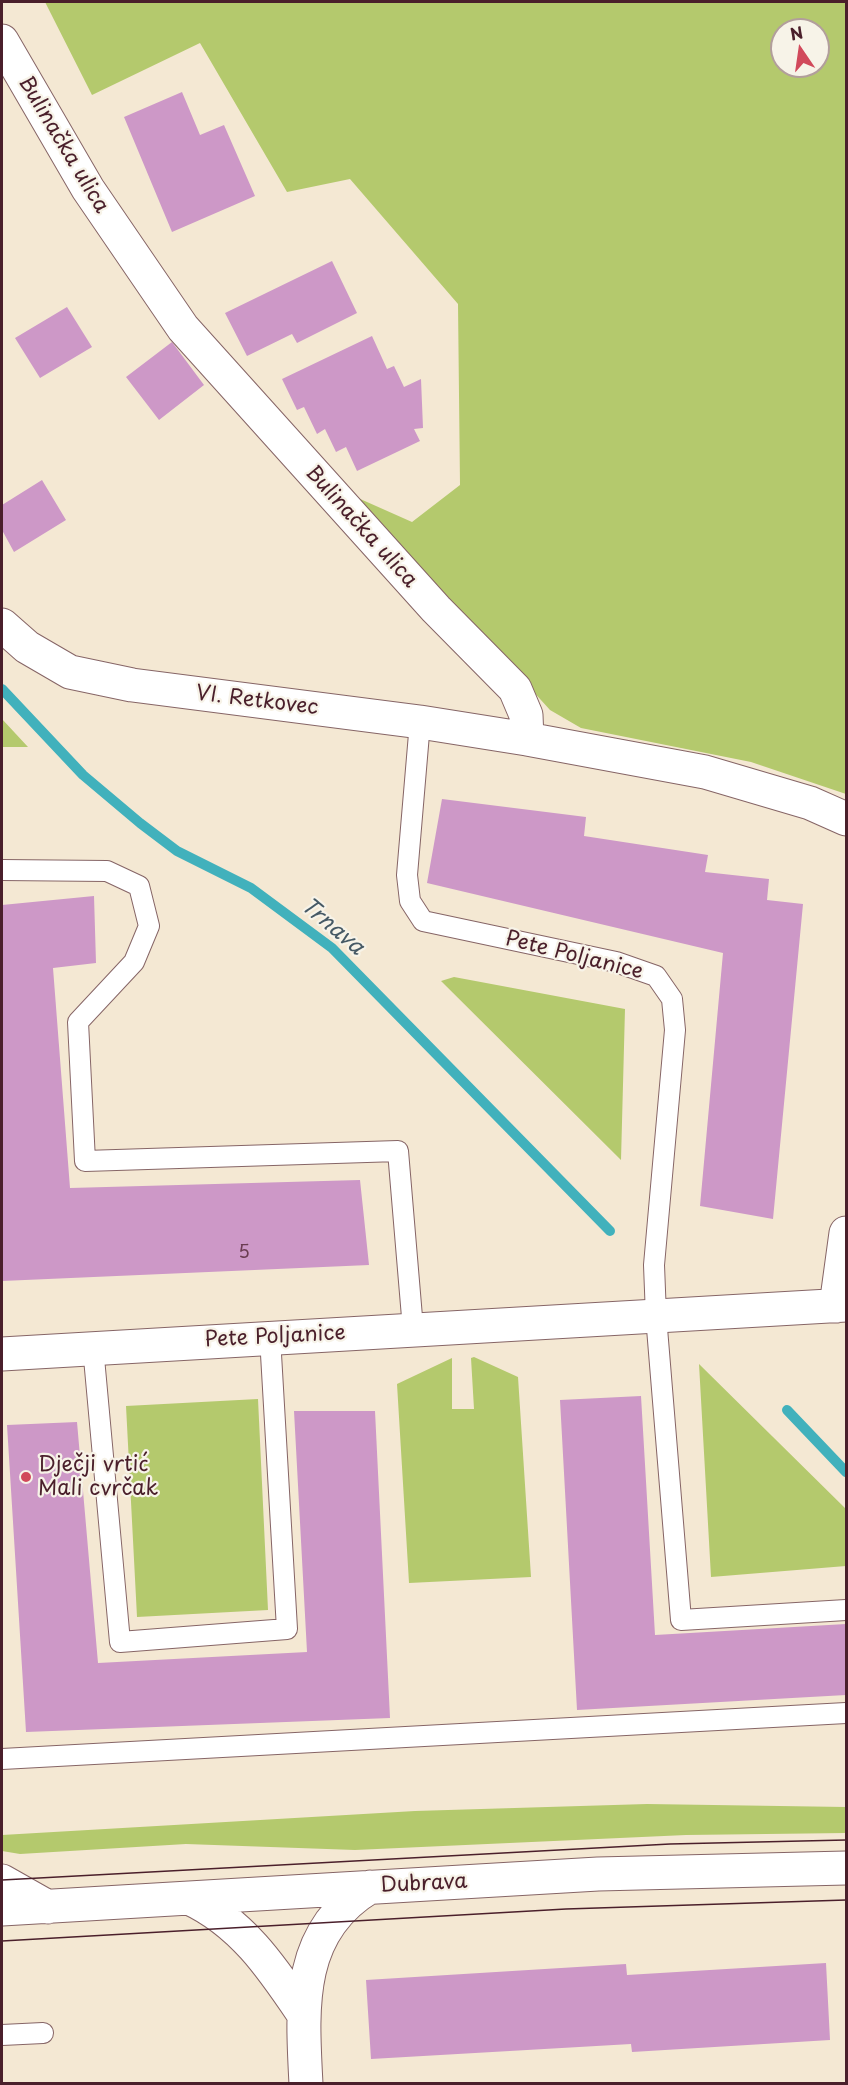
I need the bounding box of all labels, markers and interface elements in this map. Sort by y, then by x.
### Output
north arrow [770,18,830,78]
text: N [788,19,805,46]
street label: Bulinačka ulica [12,72,114,218]
street label: Bulinačka ulica [300,461,422,593]
street label: VI. Retkovec [194,681,320,721]
water label: Trnava [295,893,369,961]
street label: Pete Poljanice [502,927,646,985]
house number: 5 [238,1242,250,1264]
street label: Pete Poljanice [204,1321,346,1353]
place label: Dječji vrtić Mali cvrčak [38,1452,158,1502]
marker: Dječji vrtić Mali cvrčak [19,1470,33,1484]
street label: Dubrava [380,1869,468,1899]

